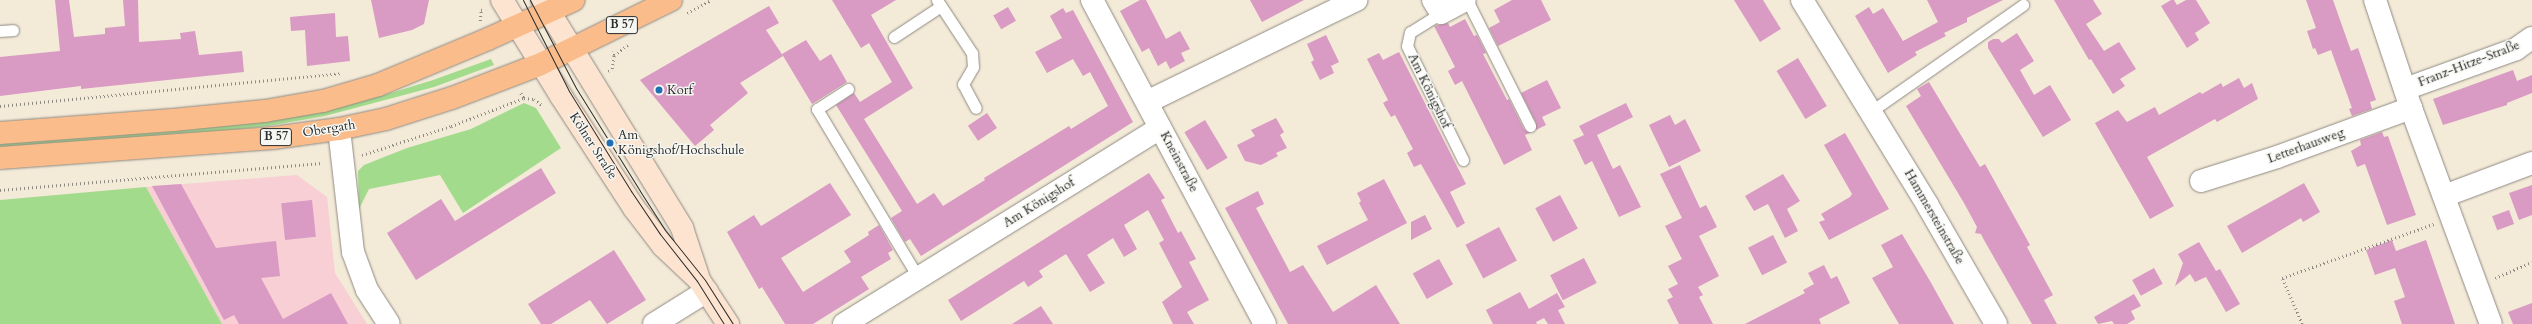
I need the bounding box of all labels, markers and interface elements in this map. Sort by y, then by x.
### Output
road number: B 57 [605,15,639,35]
street label: Franz-Hitze-Straße [2416,37,2522,91]
street label: Am Königshof [1404,51,1454,131]
place label: Korf [667,82,692,98]
marker: Korf [654,85,664,95]
street label: Kölner Straße [566,110,620,182]
street label: Obergath [302,117,356,141]
street label: Letterhausweg [2266,125,2346,167]
road number: B 57 [259,127,293,147]
place label: Am Königshof/Hochschule [618,128,744,159]
street label: Kneinstraße [1157,129,1201,195]
marker: Am Königshof/Hochschule [605,138,615,148]
street label: Hammersteinstraße [1900,167,1968,267]
street label: Am Königshof [1000,175,1078,231]

